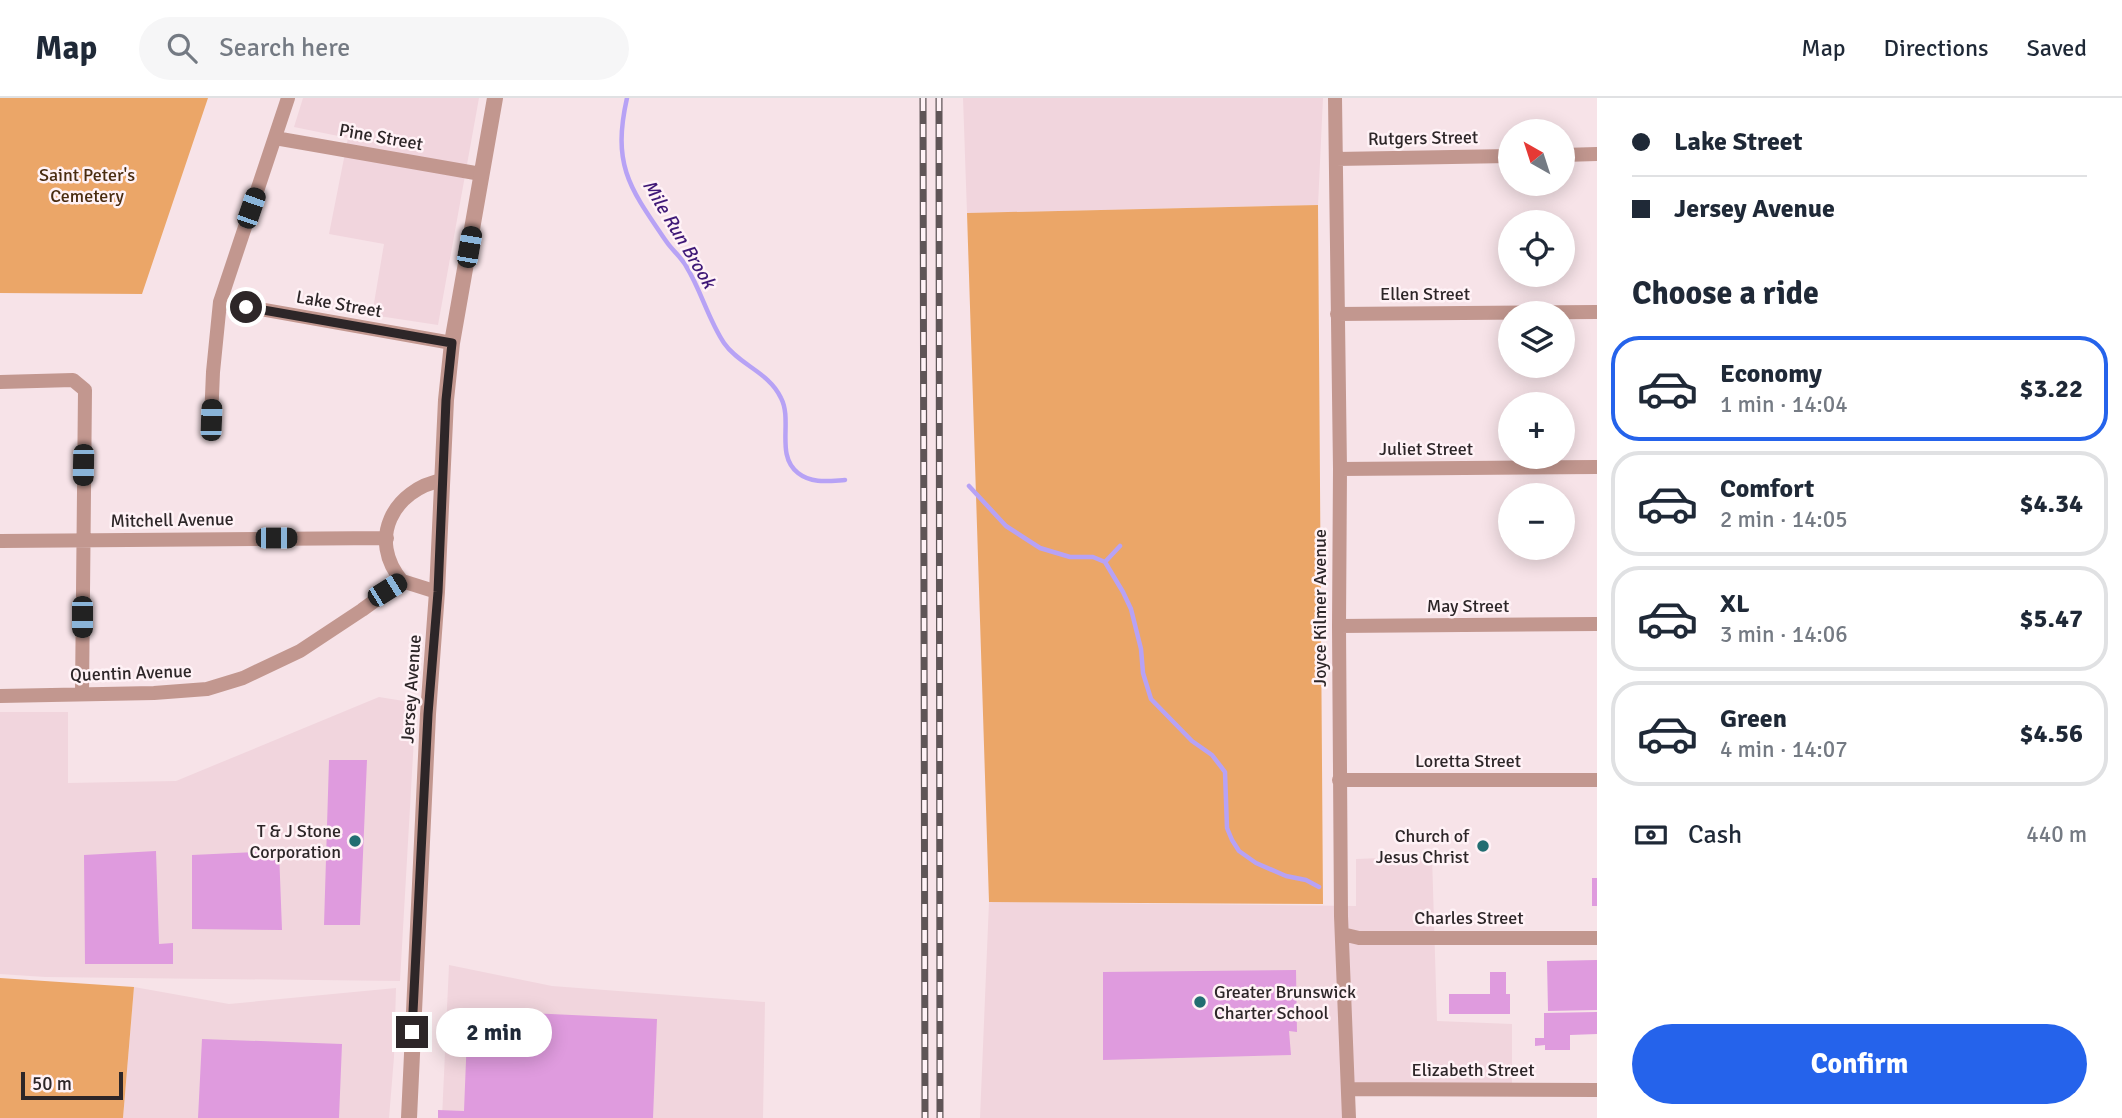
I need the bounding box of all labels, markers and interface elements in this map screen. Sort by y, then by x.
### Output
search box [139,17,629,80]
text: Map [35,28,97,69]
icon: search [163,29,201,67]
text: Search here [219,32,350,64]
text: Map [1801,33,1846,63]
text: Directions [1884,33,1989,63]
text: Saved [2027,33,2087,63]
street label: Pine Street [337,119,425,155]
north arrow [1498,119,1575,196]
map controls [1498,119,1575,560]
street label: Rutgers Street [1368,126,1478,150]
text: Lake Street [1674,126,1802,158]
park label: Saint Peter's Cemetery [39,164,135,207]
water label: Mile Run Brook [637,175,722,294]
car [235,185,268,231]
text: Jersey Avenue [1674,193,1835,225]
button: locate [1498,210,1575,287]
car [456,224,483,270]
text: Choose a ride [1632,274,1819,313]
street label: Ellen Street [1380,283,1470,305]
street label: Lake Street [294,286,384,322]
route start [230,291,262,323]
button: layers [1498,301,1575,378]
icon: car [1636,357,1699,420]
text: Economy [1720,358,1822,390]
text: $3.22 [2019,373,2083,405]
text: 1 min · 14:04 [1720,390,1848,419]
button: + [1498,392,1575,469]
car [200,399,223,441]
street label: Juliet Street [1379,438,1473,460]
car [73,444,94,486]
icon: car [1636,472,1699,535]
text: Comfort [1720,473,1814,505]
button: − [1498,483,1575,560]
text: $4.34 [2019,488,2083,520]
text: 2 min · 14:05 [1720,505,1848,534]
street label: Mitchell Avenue [110,508,234,532]
car [256,528,298,549]
street label: Joyce Kilmer Avenue [1309,529,1331,687]
car [364,570,411,610]
icon: car [1636,587,1699,650]
text: XL [1720,588,1750,620]
street label: May Street [1427,595,1509,617]
car [72,596,93,638]
text: $5.47 [2019,603,2083,635]
text: 3 min · 14:06 [1720,620,1848,649]
street label: Jersey Avenue [396,634,426,744]
street label: Quentin Avenue [70,660,192,686]
icon: car [1636,702,1699,765]
text: Green [1720,703,1787,735]
text: $4.56 [2019,718,2083,750]
text: 4 min · 14:07 [1720,735,1848,764]
street label: Loretta Street [1415,750,1521,772]
icon: cash [1632,816,1670,854]
text: Cash [1688,819,1742,851]
place label: T & J Stone Corporation [249,820,341,863]
text: 440 m [2026,820,2087,849]
place label: Church of Jesus Christ [1376,825,1470,868]
marker: T & J Stone Corporation [347,833,363,849]
marker: Church of Jesus Christ [1475,838,1491,854]
street label: Charles Street [1414,907,1524,929]
place label: Greater Brunswick Charter School [1214,981,1356,1024]
marker: Greater Brunswick Charter School [1192,994,1208,1010]
callout: 2 min [436,1007,552,1056]
route end [396,1016,428,1048]
text: 2 min [466,1018,522,1047]
button: Confirm [1632,1024,2087,1104]
street label: Elizabeth Street [1412,1059,1534,1081]
scale bar [21,1069,122,1101]
text: 50 m [32,1072,72,1096]

